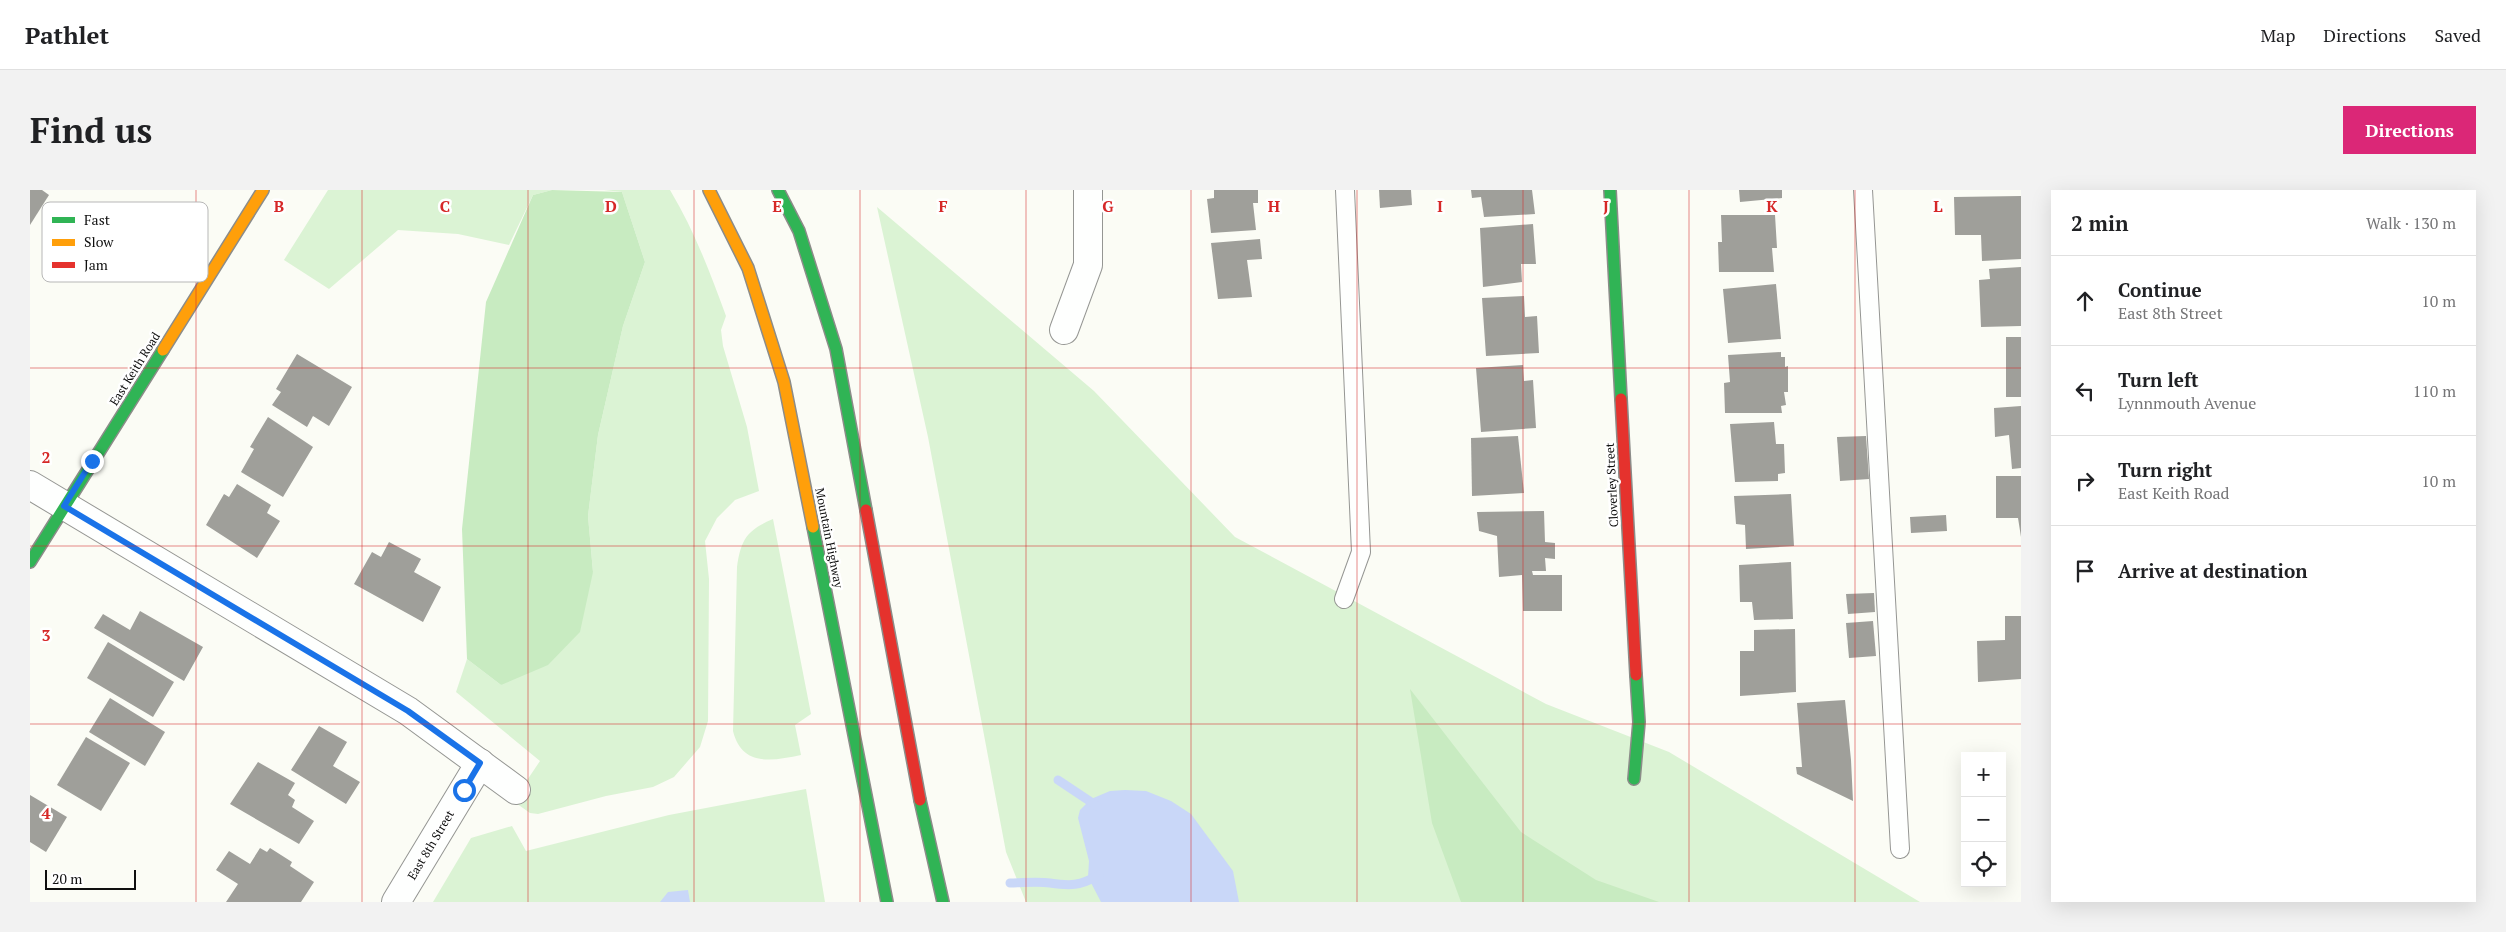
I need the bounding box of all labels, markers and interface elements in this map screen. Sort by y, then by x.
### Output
text: Pathlet [25,19,109,51]
text: Map [2260,23,2295,47]
text: Directions [2323,23,2406,47]
text: Saved [2434,23,2481,47]
button: Directions [2343,106,2476,154]
text: Find us [30,107,152,153]
text: B [274,195,284,217]
text: C [440,195,450,217]
text: D [605,195,617,217]
text: E [772,195,782,217]
text: F [938,195,948,217]
text: G [1102,195,1114,217]
text: H [1268,195,1280,217]
text: I [1437,195,1443,217]
text: J [1603,195,1609,217]
text: K [1766,195,1778,217]
text: L [1933,195,1943,217]
legend [42,202,208,282]
text: 2 min [2071,209,2128,237]
text: Fast [84,210,111,229]
text: Walk · 130 m [2366,212,2456,234]
text: Slow [84,232,114,251]
text: Jam [84,255,108,274]
text: Continue [2118,277,2202,302]
icon: ahead [2071,287,2099,315]
text: 10 m [2421,290,2456,312]
text: East 8th Street [2118,302,2223,324]
street label: East Keith Road [106,329,163,408]
text: Turn left [2118,367,2199,392]
icon: left [2071,377,2099,405]
text: 110 m [2413,380,2456,402]
text: Lynnmouth Avenue [2118,392,2256,414]
street label: Cloverley Street [1602,442,1621,528]
text: 2 [41,446,51,468]
route end [81,450,104,473]
text: Turn right [2118,457,2212,482]
icon: right [2071,467,2099,495]
text: 10 m [2421,470,2456,492]
text: East Keith Road [2118,482,2230,504]
street label: Mountain Highway [812,487,847,590]
icon: arrive [2071,557,2099,585]
text: Arrive at destination [2118,558,2307,583]
text: 3 [41,624,51,646]
map controls [1961,752,2006,887]
button: + [1961,752,2006,797]
route start [453,779,476,802]
button: − [1961,797,2006,842]
text: 4 [41,802,51,824]
street label: East 8th Street [404,807,457,882]
button: locate [1961,842,2006,887]
scale bar [45,867,136,890]
text: 20 m [52,869,82,888]

